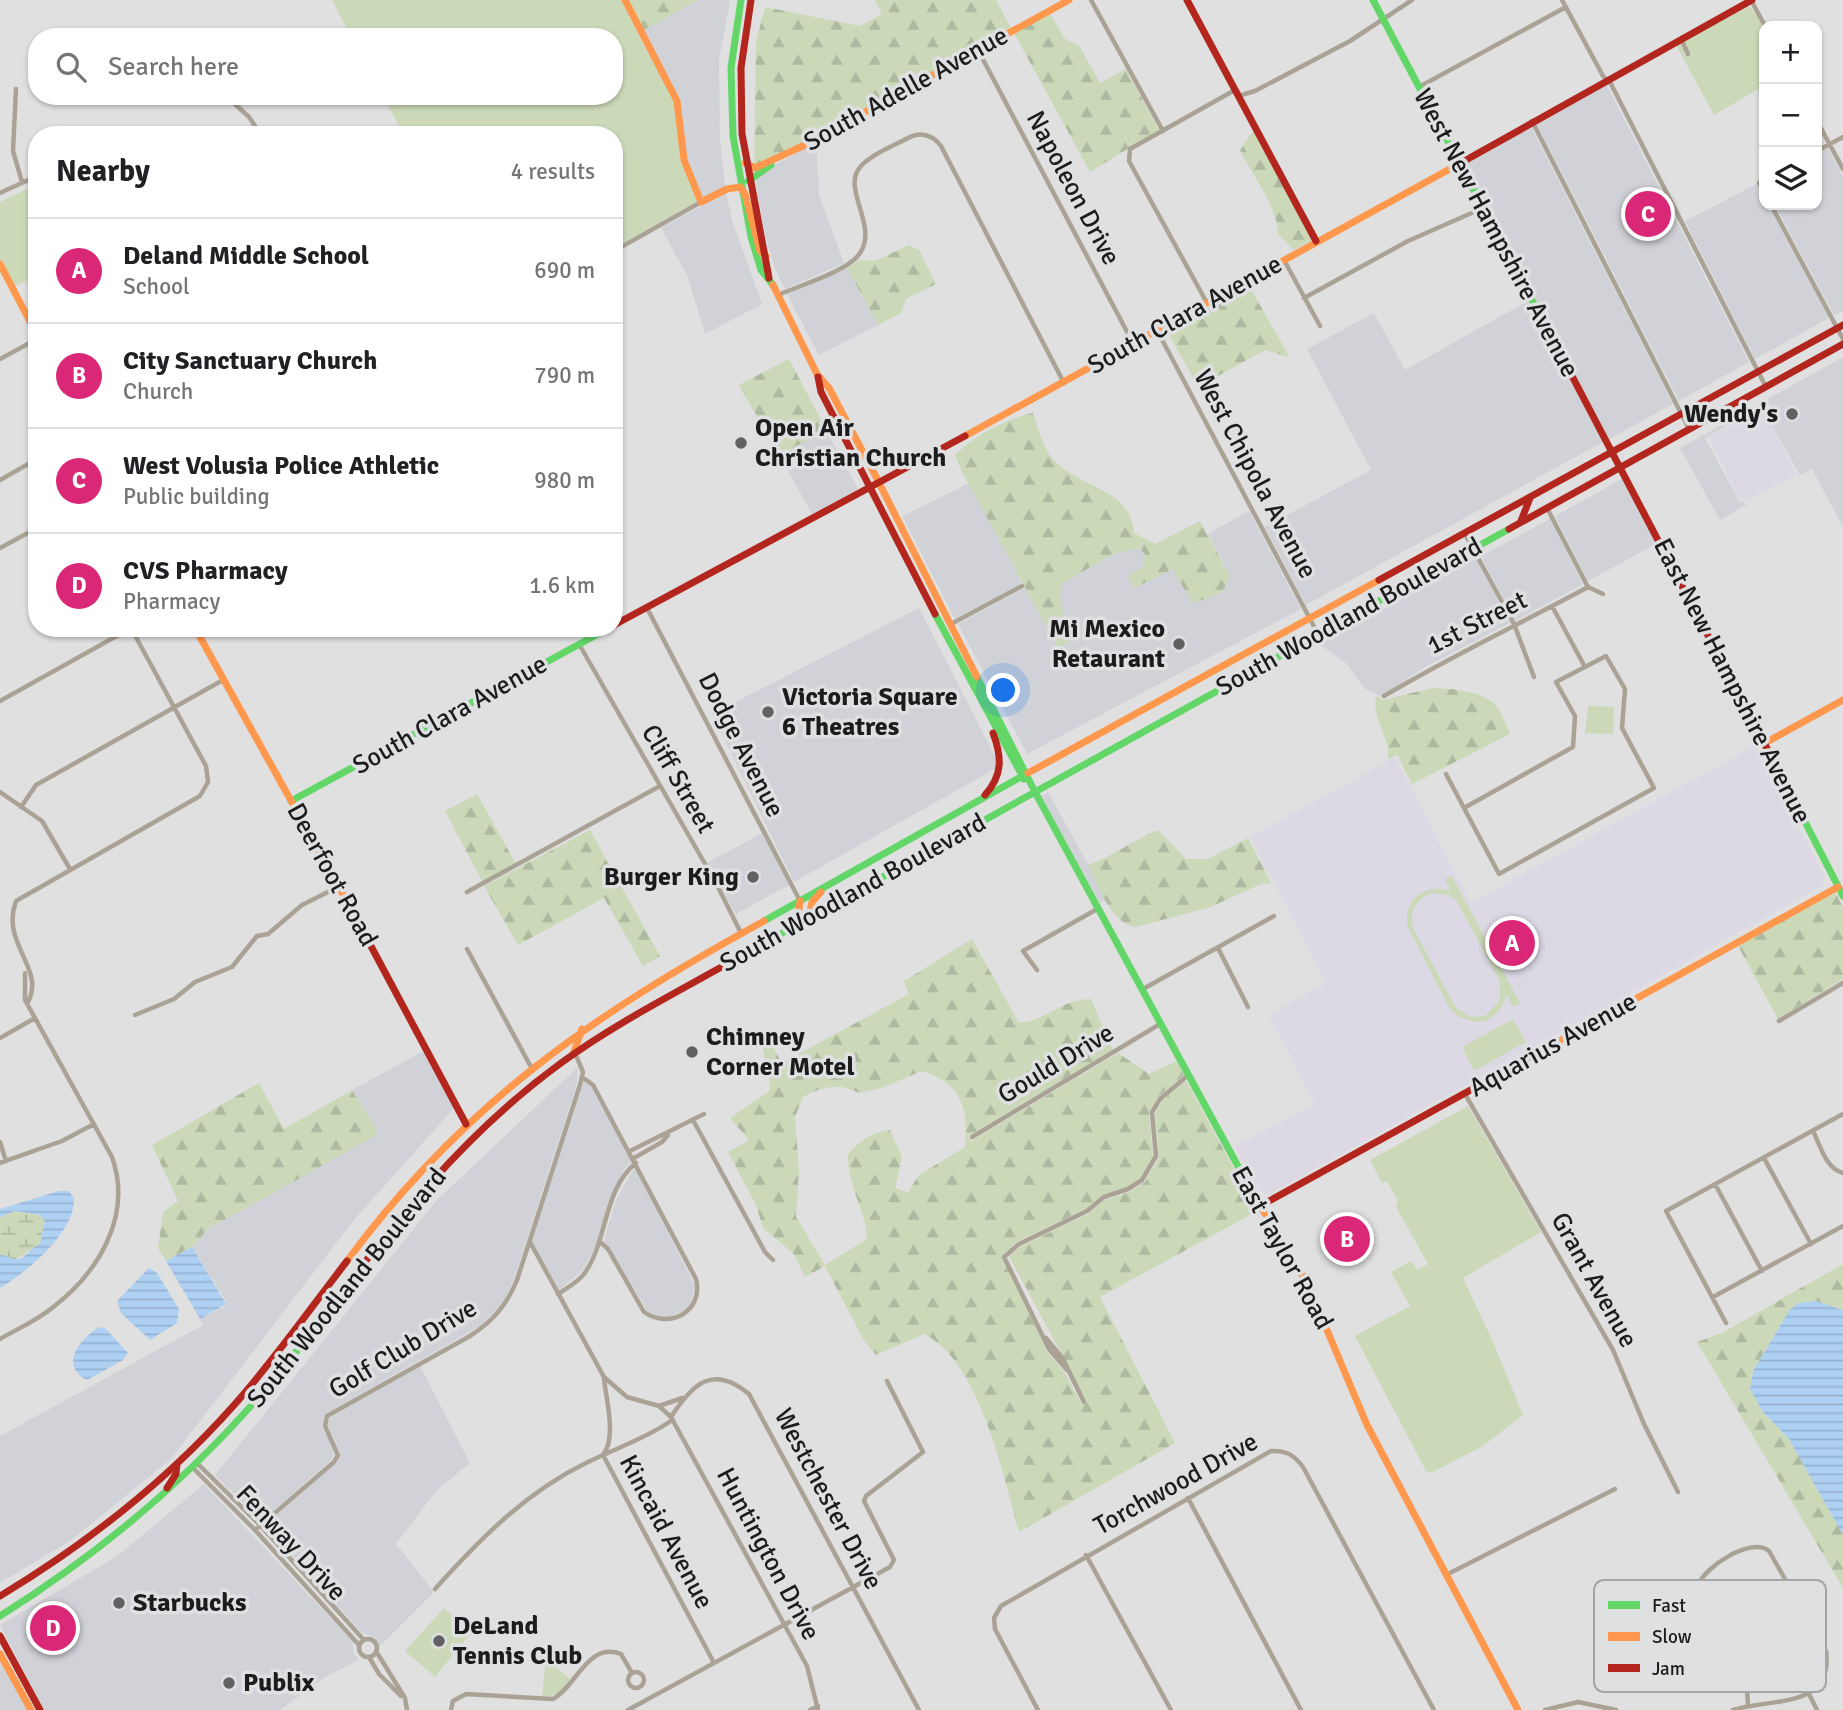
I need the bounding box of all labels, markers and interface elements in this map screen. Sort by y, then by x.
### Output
street label: South Adelle Avenue [798,20,1014,158]
map controls [1759,21,1822,210]
button: + [1759,21,1822,84]
search box [28,28,623,105]
icon: search [52,48,90,86]
text: Search here [108,51,239,83]
street label: West New Hampshire Avenue [1406,83,1586,383]
button: − [1759,84,1822,147]
street label: Napoleon Drive [1019,105,1127,271]
button: layers [1759,147,1822,210]
text: Nearby [56,153,150,190]
text: 4 results [511,157,595,186]
pin: C [1625,188,1671,240]
text: Deland Middle School [123,240,369,272]
street label: South Clara Avenue [1082,248,1288,382]
text: A [72,256,86,285]
text: 690 m [534,256,595,285]
text: School [123,272,190,301]
text: City Sanctuary Church [123,345,377,377]
text: B [72,361,86,390]
text: 790 m [534,361,595,390]
street label: West Chipola Avenue [1186,364,1324,584]
text: Church [123,377,193,406]
place label: Wendy's [1684,398,1778,430]
marker: Wendy's [1784,406,1800,422]
place label: Open Air Christian Church [755,412,946,474]
marker: Open Air Christian Church [733,435,749,451]
text: West Volusia Police Athletic [123,450,439,482]
text: C [72,466,86,495]
text: 980 m [534,466,595,495]
text: Public building [123,482,270,511]
street label: South Woodland Boulevard [1210,530,1488,704]
street label: East New Hampshire Avenue [1646,533,1818,829]
text: CVS Pharmacy [123,555,288,587]
text: D [71,571,87,600]
text: 1.6 km [529,571,595,600]
street label: 1st Street [1422,584,1532,662]
text: Pharmacy [123,587,220,616]
place label: Mi Mexico Retaurant [1049,613,1165,675]
marker: Mi Mexico Retaurant [1171,636,1187,652]
street label: South Clara Avenue [347,648,553,782]
street label: Dodge Avenue [691,667,791,823]
your location [986,673,1020,707]
place label: Victoria Square 6 Theatres [782,681,958,743]
marker: Victoria Square 6 Theatres [760,704,776,720]
street label: Cliff Street [634,719,722,839]
street label: Deerfoot Road [279,798,385,952]
street label: South Woodland Boulevard [714,806,992,980]
place label: Burger King [604,861,739,893]
marker: Burger King [745,869,761,885]
pin: A [1489,917,1535,969]
street label: Aquarius Avenue [1464,986,1642,1104]
street label: Gould Drive [992,1017,1120,1111]
place label: Chimney Corner Motel [706,1021,855,1083]
marker: Chimney Corner Motel [684,1044,700,1060]
street label: East Taylor Road [1224,1161,1340,1335]
street label: South Woodland Boulevard [240,1162,454,1414]
street label: Grant Avenue [1544,1207,1644,1353]
pin: B [1324,1213,1370,1265]
street label: Golf Club Drive [323,1292,483,1406]
street label: Westchester Drive [767,1403,889,1595]
street label: Torchwood Drive [1088,1426,1264,1542]
street label: Kincaid Avenue [612,1449,720,1615]
street label: Huntington Drive [709,1462,827,1646]
street label: Fenway Drive [229,1478,353,1608]
legend [1594,1580,1826,1692]
place label: Starbucks [133,1587,246,1619]
text: Fast [1652,1594,1686,1618]
marker: Starbucks [111,1595,127,1611]
pin: D [30,1602,76,1654]
place label: DeLand Tennis Club [453,1610,582,1672]
text: Slow [1652,1625,1692,1649]
marker: DeLand Tennis Club [431,1633,447,1649]
text: Jam [1652,1657,1685,1681]
place label: Publix [243,1667,315,1699]
marker: Publix [221,1675,237,1691]

